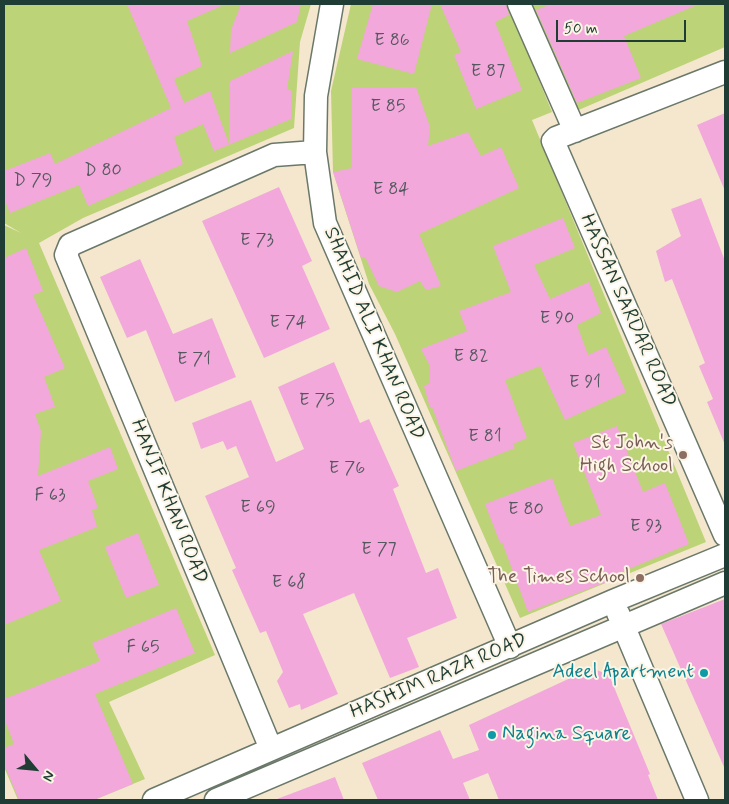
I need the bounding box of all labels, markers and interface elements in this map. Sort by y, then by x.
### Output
scale bar [559,10,689,42]
text: 50 m [564,19,598,39]
house number: E 86 [374,30,410,52]
house number: E 87 [471,61,505,83]
house number: E 85 [370,96,406,118]
house number: D 80 [84,160,122,182]
house number: D 79 [14,170,52,192]
house number: E 84 [373,179,409,201]
street label: HASSAN SARDAR ROAD [574,211,680,411]
street label: SHAHID ALI KHAN ROAD [317,224,429,444]
house number: E 73 [240,230,274,252]
house number: E 90 [540,308,574,330]
house number: E 74 [269,312,307,334]
house number: E 82 [453,346,489,368]
house number: E 71 [177,349,211,371]
house number: E 91 [569,372,601,394]
house number: E 75 [299,390,335,412]
street label: HANIF KHAN ROAD [124,416,212,588]
house number: E 81 [468,426,502,448]
place label: St John's High School [580,432,673,479]
marker: St John's High School [677,449,689,461]
house number: E 76 [329,458,365,480]
house number: F 63 [34,485,66,507]
house number: E 69 [240,497,276,519]
house number: E 80 [508,499,544,521]
house number: E 93 [630,516,662,538]
house number: E 77 [361,539,397,561]
place label: The Times School [487,566,630,590]
house number: E 68 [272,572,306,594]
marker: The Times School [634,572,646,584]
street label: HASHIM RAZA ROAD [347,629,531,725]
house number: F 65 [126,637,160,659]
place label: Adeel Apartment [552,661,694,685]
marker: Adeel Apartment [698,667,710,679]
place label: Nagina Square [502,723,631,747]
marker: Nagina Square [486,729,498,741]
north arrow [10,744,60,794]
text: N [38,768,58,784]

